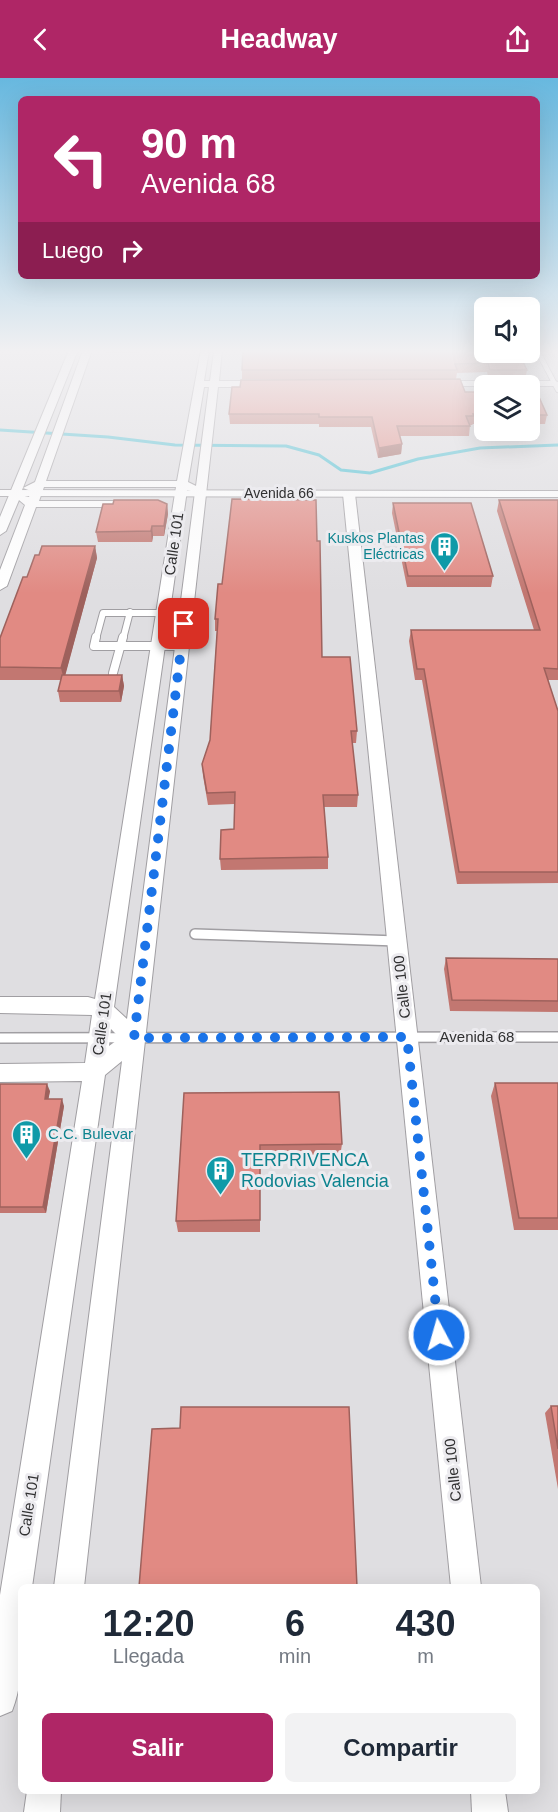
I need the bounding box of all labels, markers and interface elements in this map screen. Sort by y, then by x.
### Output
icon: back [24,23,57,56]
icon: share [501,23,534,56]
text: Headway [220,24,338,54]
icon: left [42,120,120,198]
text: 90 m [141,120,237,167]
text: Avenida 68 [141,169,276,199]
icon: right [115,234,148,267]
text: Luego [42,238,103,263]
map controls [474,297,540,441]
button: sound [474,297,540,363]
button: layers [474,375,540,441]
street label: Avenida 66 [244,485,314,501]
street label: Calle 101 [161,511,186,577]
place label: Kuskos Plantas Eléctricas [328,530,424,562]
building icon: Kuskos Plantas Eléctricas [429,530,461,572]
pin [158,598,209,649]
icon: arrive [167,607,200,640]
street label: Calle 100 [390,955,413,1019]
street label: Calle 101 [89,991,114,1057]
street label: Avenida 68 [440,1028,514,1045]
building icon: C.C. Bulevar [11,1118,43,1160]
place label: C.C. Bulevar [48,1125,133,1142]
place label: TERPRIVENCA Rodovias Valencia [241,1150,390,1191]
building icon: TERPRIVENCA Rodovias Valencia [204,1154,236,1196]
position arrow [407,1303,471,1367]
street label: Calle 100 [441,1438,464,1502]
street label: Calle 101 [15,1472,42,1538]
text: 12:20 [102,1603,194,1644]
text: 6 [285,1603,305,1644]
text: 430 [395,1603,456,1644]
text: Llegada [113,1645,184,1667]
text: min [279,1645,311,1667]
text: m [417,1645,434,1667]
button: Salir [42,1713,273,1782]
button: Compartir [285,1713,516,1782]

